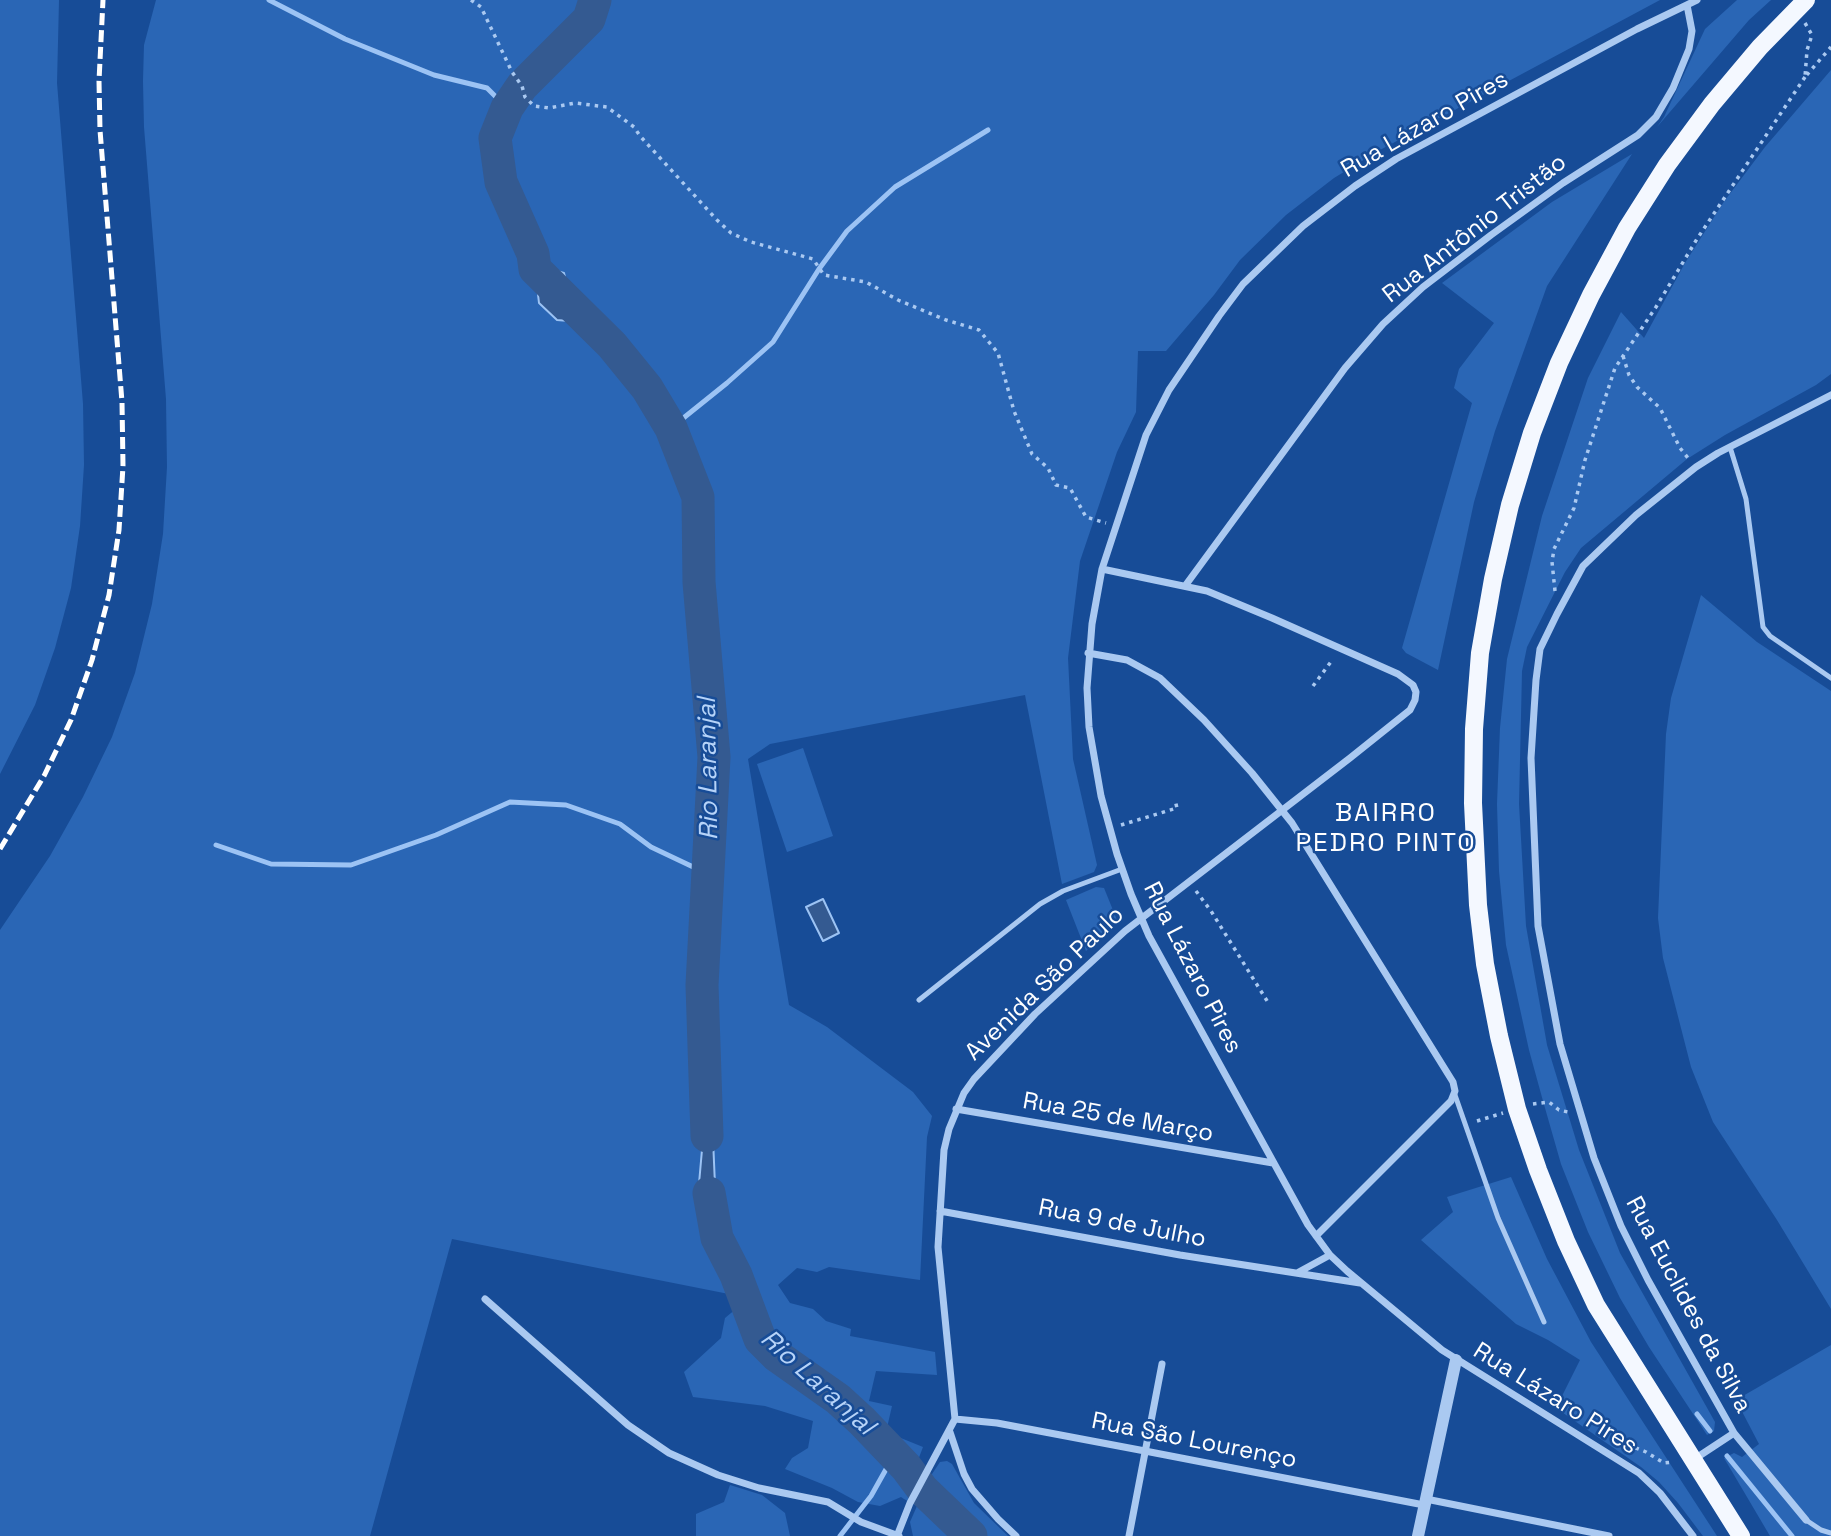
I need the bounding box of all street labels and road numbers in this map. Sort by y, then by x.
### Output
street label: Rua Lázaro Pires [1336,65,1514,185]
street label: Rua Antônio Tristão [1377,148,1573,310]
street label: Rua Lázaro Pires [1136,878,1248,1058]
street label: Avenida São Paulo [960,901,1130,1067]
street label: Rua 25 de Março [1020,1087,1216,1149]
street label: Rua Euclides da Silva [1619,1192,1757,1418]
street label: Rua 9 de Julho [1036,1194,1208,1254]
street label: Rua Lázaro Pires [1468,1337,1642,1461]
street label: Rua São Lourenço [1089,1407,1299,1475]

